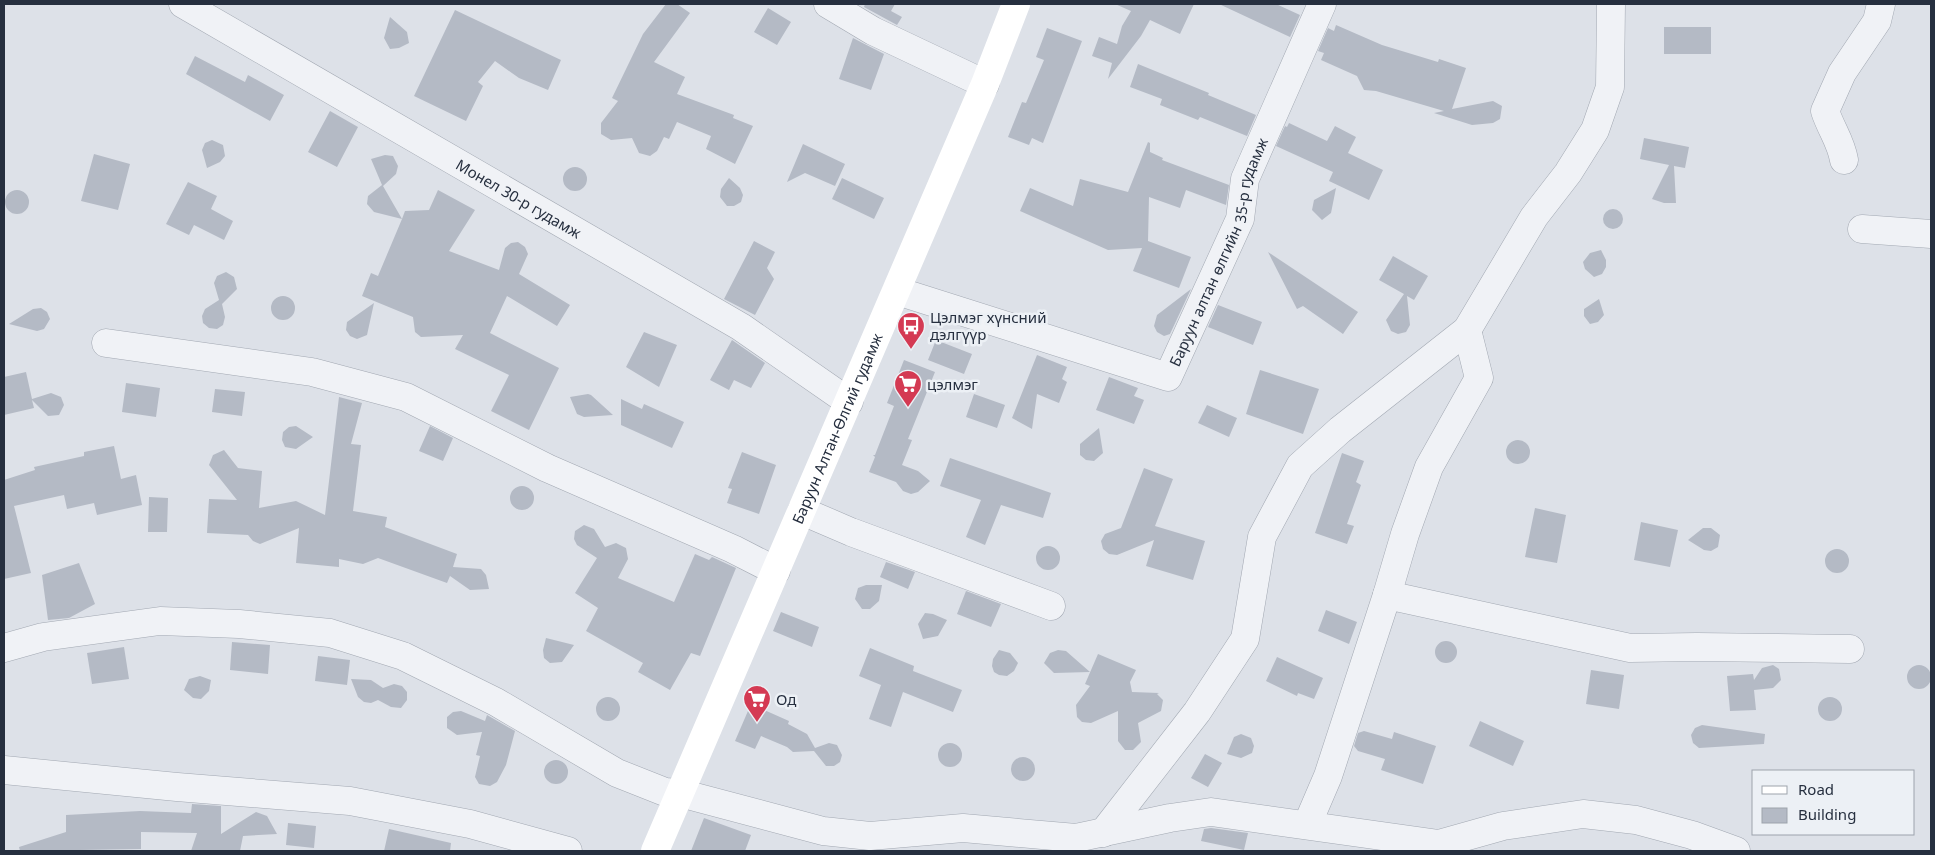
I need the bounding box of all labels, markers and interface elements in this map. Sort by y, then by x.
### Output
street label: Баруун алтан өлгийн 35-р гудамж [1164,134,1272,369]
street label: Монел 30-р гудамж [452,154,586,243]
place label: Цэлмэг хүнсний дэлгүүр [930,307,1046,344]
bus stop icon: Цэлмэг хүнсний дэлгүүр [896,311,926,350]
street label: Баруун Алтан-Өлгий гудамж [787,329,887,527]
supermarket icon: цэлмэг [893,369,923,408]
place label: цэлмэг [927,374,978,394]
supermarket icon: Од [742,684,772,723]
place label: Од [776,689,796,709]
legend [1752,770,1915,835]
text: Road [1798,779,1834,799]
text: Building [1798,804,1856,824]

